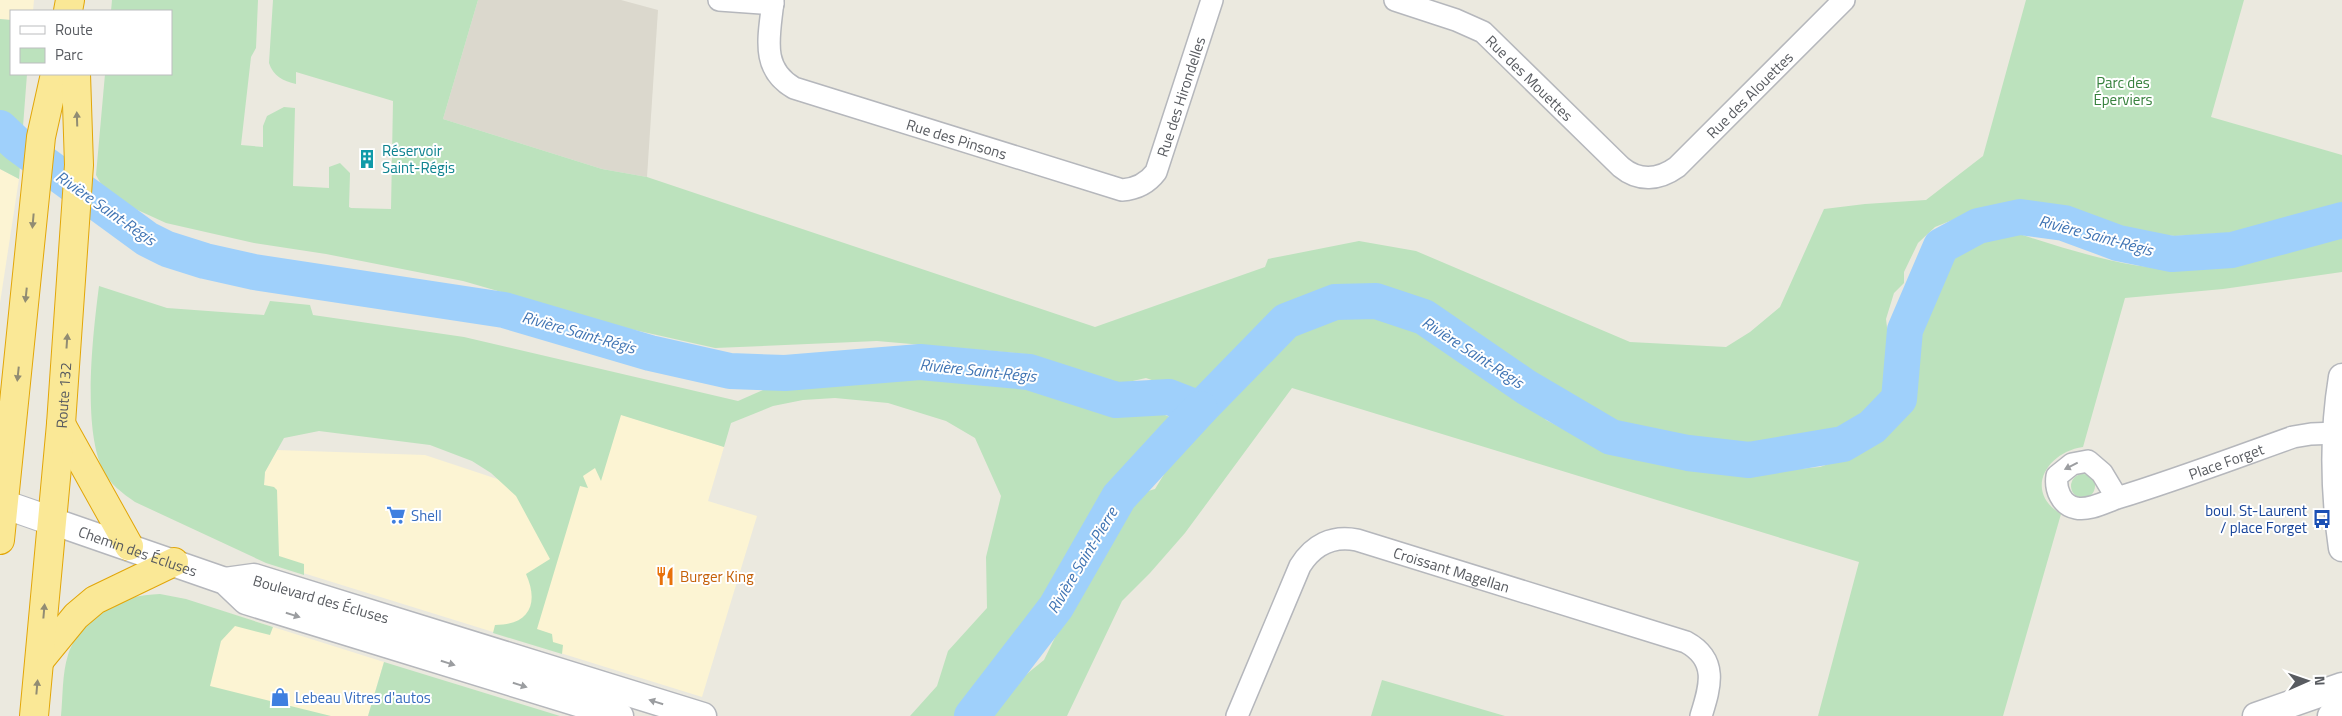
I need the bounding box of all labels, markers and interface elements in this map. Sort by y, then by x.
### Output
legend [10,10,172,75]
text: Route [55,18,93,41]
street label: Rue des Mouettes [1481,29,1579,126]
street label: Rue des Hirondelles [1150,33,1211,160]
text: Parc [55,43,83,66]
street label: Rue des Alouettes [1701,46,1798,143]
park label: Parc des Éperviers [2093,71,2153,111]
one-way arrow [73,111,81,127]
street label: Rue des Pinsons [904,112,1010,165]
place label: Réservoir Saint-Régis [382,139,455,179]
building icon: Réservoir Saint-Régis [356,148,378,170]
water label: Rivière Saint-Régis [51,165,162,252]
water label: Rivière Saint-Régis [2036,208,2157,262]
one-way arrow [29,213,37,229]
one-way arrow [22,287,30,303]
water label: Rivière Saint-Régis [519,304,640,360]
water label: Rivière Saint-Régis [1417,310,1530,395]
one-way arrow [63,332,71,348]
water label: Rivière Saint-Régis [919,352,1039,388]
street label: Route 132 [49,361,77,429]
one-way arrow [14,366,22,382]
street label: Place Forget [2185,437,2267,485]
one-way arrow [2063,462,2078,470]
place label: boul. St-Laurent / place Forget [2205,499,2308,539]
water label: Rivière Saint-Pierre [1041,501,1124,618]
supermarket icon: Shell [385,504,407,526]
place label: Shell [411,504,442,527]
bus stop icon: boul. St-Laurent / place Forget [2311,508,2333,530]
street label: Chemin des Écluses [75,520,201,582]
street label: Croissant Magellan [1391,541,1513,598]
restaurant icon: Burger King [654,565,676,587]
place label: Burger King [680,565,754,588]
street label: Boulevard des Écluses [250,569,392,629]
one-way arrow [40,603,48,619]
one-way arrow [285,611,300,619]
north arrow [2282,656,2332,706]
one-way arrow [441,659,456,667]
text: N [2310,675,2331,686]
one-way arrow [33,679,41,695]
one-way arrow [513,682,528,690]
shop icon: Lebeau Vitres d'autos [269,686,291,708]
place label: Lebeau Vitres d'autos [295,686,431,709]
one-way arrow [649,697,664,705]

